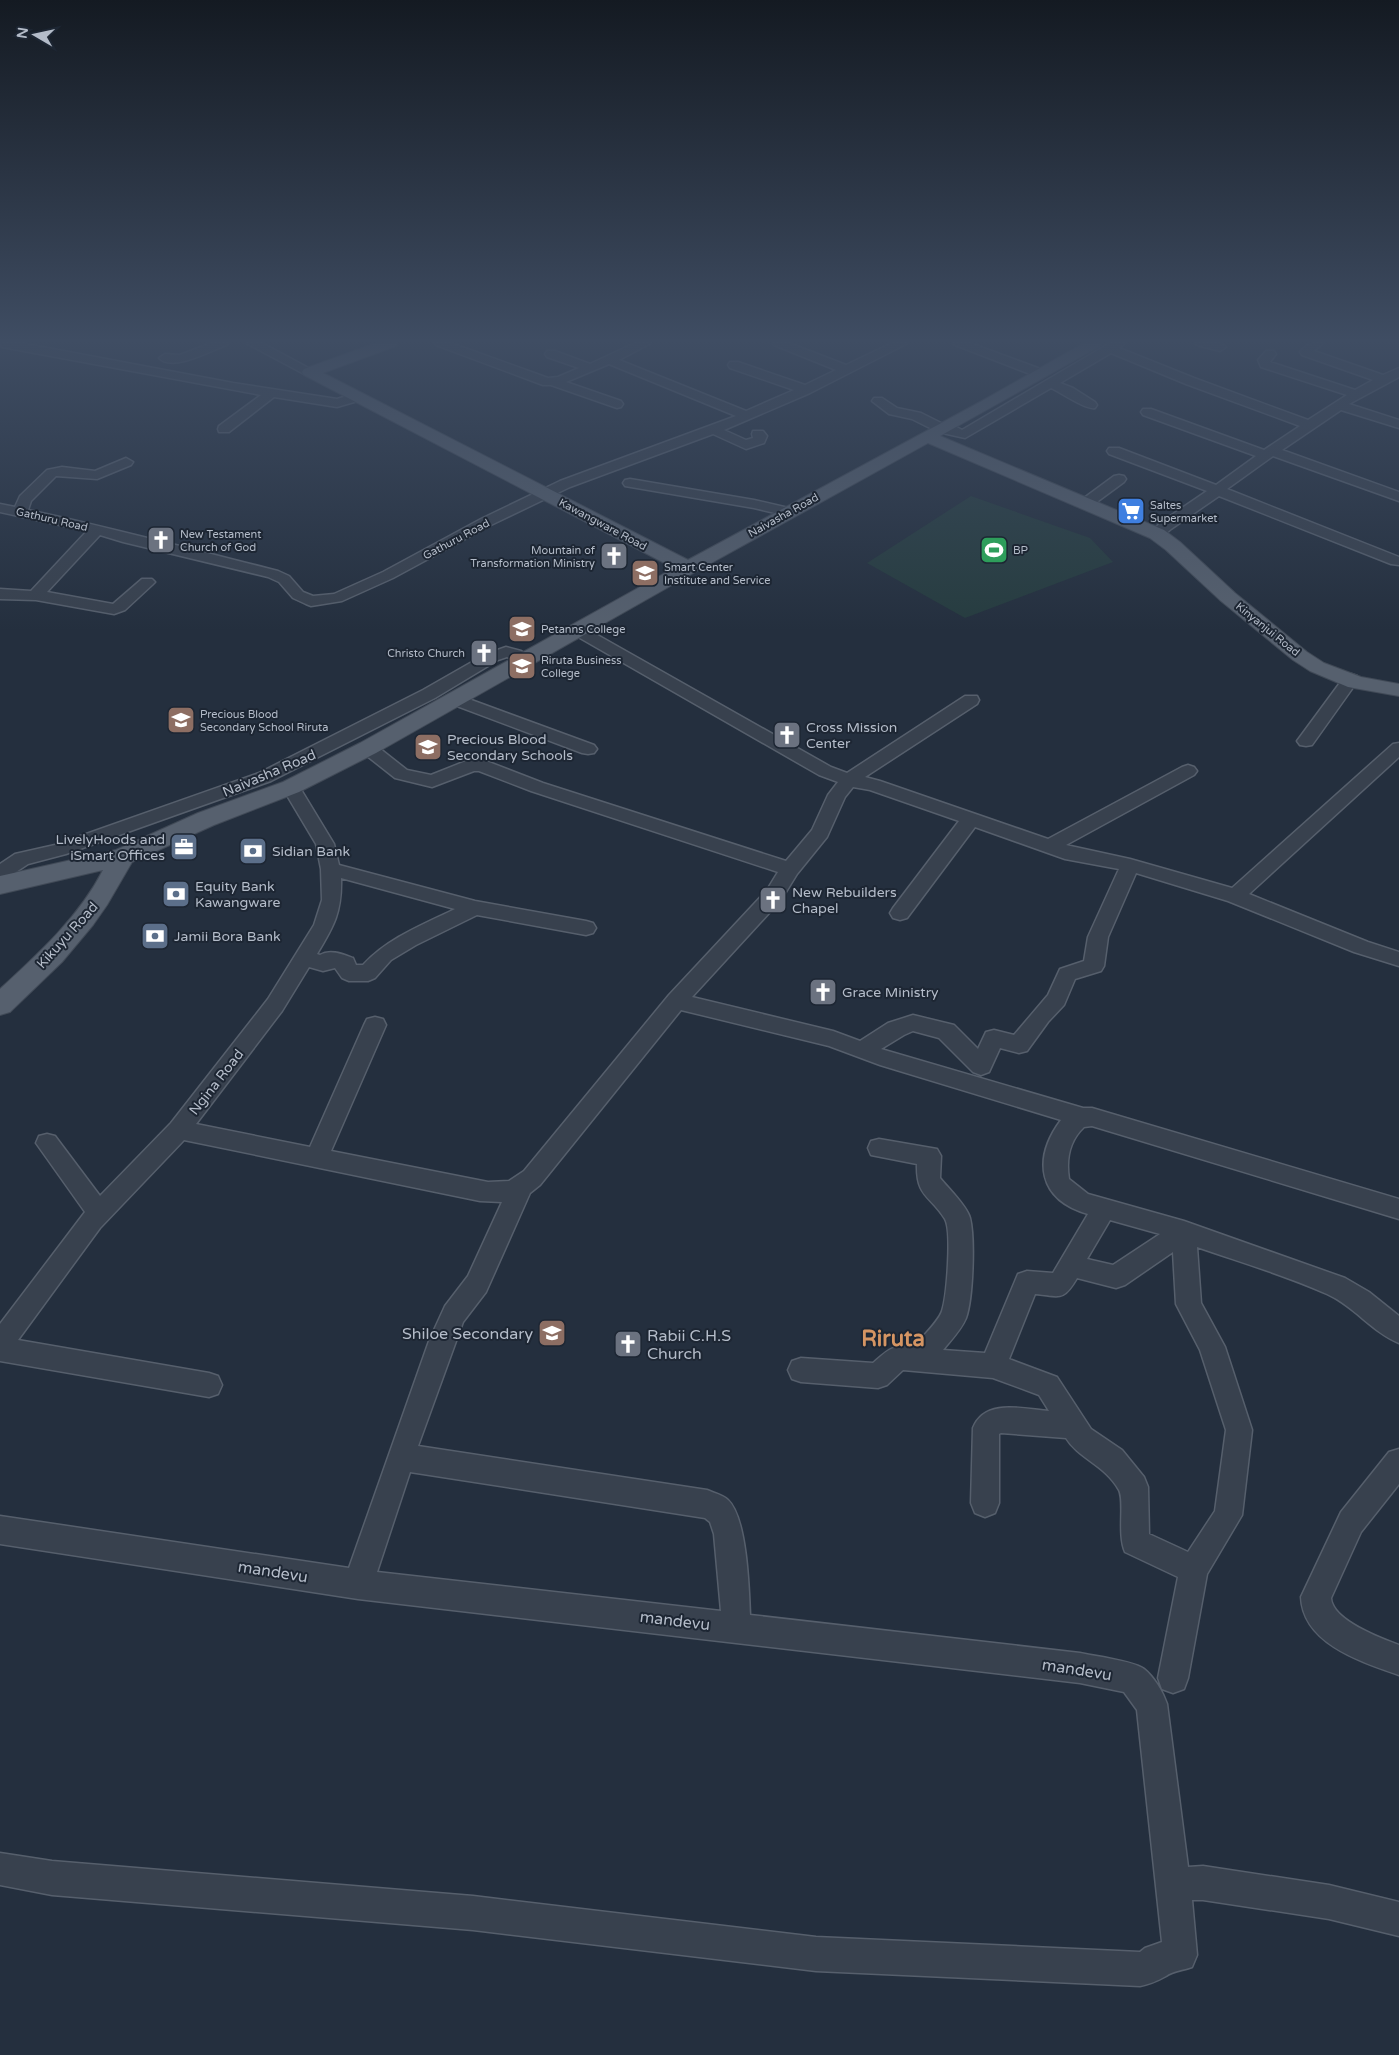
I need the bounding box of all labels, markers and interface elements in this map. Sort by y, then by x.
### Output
north arrow [10,10,60,60]
text: N [13,26,32,40]
street label: Naivasha Road [746,491,821,540]
street label: Kawangware Road [557,496,649,553]
supermarket icon: Saltes Supermarket [1116,496,1146,526]
place label: Saltes Supermarket [1150,499,1218,525]
street label: Gathuru Road [15,505,89,534]
street label: Gathuru Road [421,516,492,562]
church icon: New Testament Church of God [146,525,176,555]
place label: New Testament Church of God [180,528,261,554]
sports icon: BP [979,535,1009,565]
church icon: Mountain of Transformation Ministry [599,541,629,571]
place label: Mountain of Transformation Ministry [470,544,596,570]
place label: BP [1013,544,1028,557]
school or university icon: Smart Center Institute and Service [630,558,660,588]
place label: Smart Center Institute and Service [664,561,771,587]
street label: Kinyanjui Road [1233,600,1302,659]
school or university icon: Petanns College [507,614,537,644]
place label: Petanns College [541,623,625,636]
church icon: Christo Church [469,638,499,668]
place label: Christo Church [387,647,465,660]
school or university icon: Riruta Business College [507,651,537,681]
place label: Riruta Business College [541,654,621,680]
school or university icon: Precious Blood Secondary School Riruta [166,705,196,735]
place label: Precious Blood Secondary School Riruta [200,708,329,734]
place label: Cross Mission Center [806,719,897,752]
church icon: Cross Mission Center [772,720,802,750]
place label: Precious Blood Secondary Schools [447,731,573,764]
school or university icon: Precious Blood Secondary Schools [413,732,443,762]
street label: Naivasha Road [220,746,318,801]
place label: LivelyHoods and iSmart Offices [56,831,165,864]
office icon: LivelyHoods and iSmart Offices [169,832,199,862]
bank icon: Sidian Bank [238,836,268,866]
place label: Sidian Bank [272,843,350,860]
place label: Equity Bank Kawangware [195,878,280,911]
bank icon: Equity Bank Kawangware [161,879,191,909]
place label: New Rebuilders Chapel [792,884,897,917]
church icon: New Rebuilders Chapel [758,885,788,915]
street label: Kikuyu Road [33,898,102,972]
bank icon: Jamii Bora Bank [140,921,170,951]
place label: Jamii Bora Bank [174,928,281,945]
church icon: Grace Ministry [808,977,838,1007]
place label: Grace Ministry [842,984,939,1001]
street label: Ngina Road [186,1046,247,1119]
school or university icon: Shiloe Secondary [537,1318,567,1348]
place label: Shiloe Secondary [402,1324,533,1344]
place label: Rabii C.H.S Church [647,1326,731,1364]
district label: Riruta [861,1326,925,1352]
church icon: Rabii C.H.S Church [613,1329,643,1359]
street label: mandevu [236,1557,309,1587]
street label: mandevu [639,1607,711,1635]
street label: mandevu [1040,1655,1113,1685]

